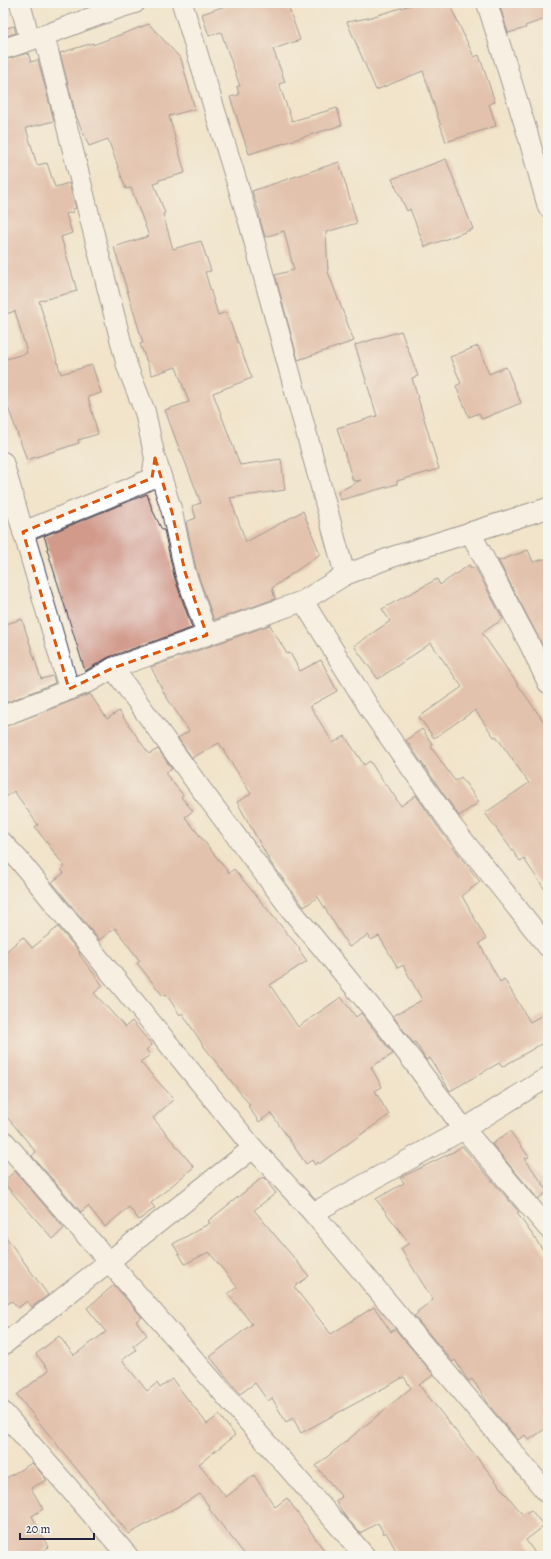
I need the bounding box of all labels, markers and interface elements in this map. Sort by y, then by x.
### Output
scale bar [20,1515,94,1541]
text: 20 m [26,1521,50,1537]

